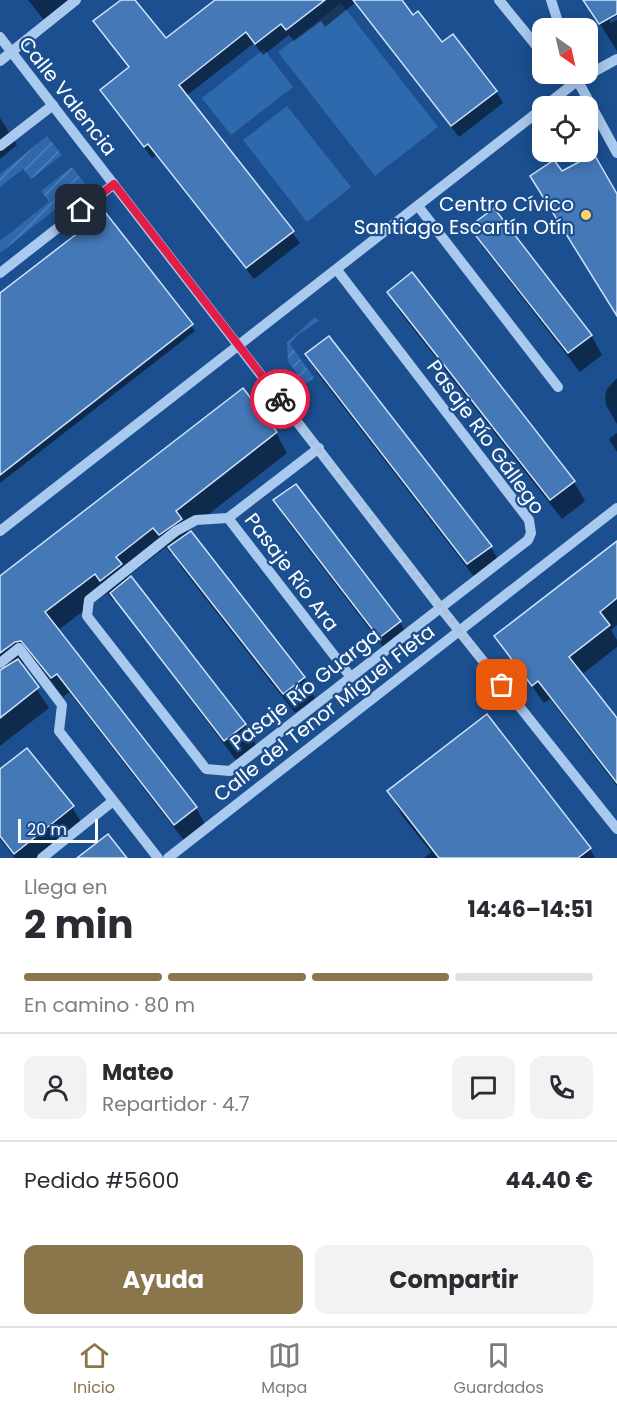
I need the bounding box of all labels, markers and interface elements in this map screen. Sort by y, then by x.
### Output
north arrow [532,18,598,84]
map controls [532,18,598,162]
street label: Calle Valencia [13,31,123,161]
button: locate [532,96,598,162]
pin [55,184,106,235]
place label: Centro Cívico Santiago Escartín Otín [354,190,574,241]
icon: home [64,193,97,226]
marker: Centro Cívico Santiago Escartín Otín [579,208,593,222]
street label: Pasaje Río Gállego [420,354,552,520]
courier [250,369,310,429]
icon: bike [264,383,297,416]
street label: Pasaje Río Ara [238,507,346,637]
street label: Calle del Tenor Miguel Fleta [208,618,440,808]
street label: Pasaje Río Guarga [224,622,386,756]
pin [476,659,527,710]
icon: bag [485,668,518,701]
scale bar [18,816,98,844]
text: 20 m [27,818,67,841]
text: Llega en [24,873,108,901]
text: 14:46–14:51 [467,894,593,925]
text: 2 min [24,897,134,952]
text: En camino · 80 m [24,991,195,1019]
button: person [24,1056,87,1119]
button: chat [452,1056,515,1119]
button: phone [530,1056,593,1119]
text: Mateo [102,1057,174,1088]
text: Repartidor · 4.7 [102,1090,250,1118]
text: Pedido #5600 [24,1165,179,1196]
text: 44.40 € [506,1165,593,1196]
button: Ayuda [24,1245,303,1314]
button: Compartir [315,1245,593,1314]
tab: Inicio [73,1339,115,1400]
tab: Mapa [261,1339,307,1400]
tab: Guardados [453,1339,544,1400]

